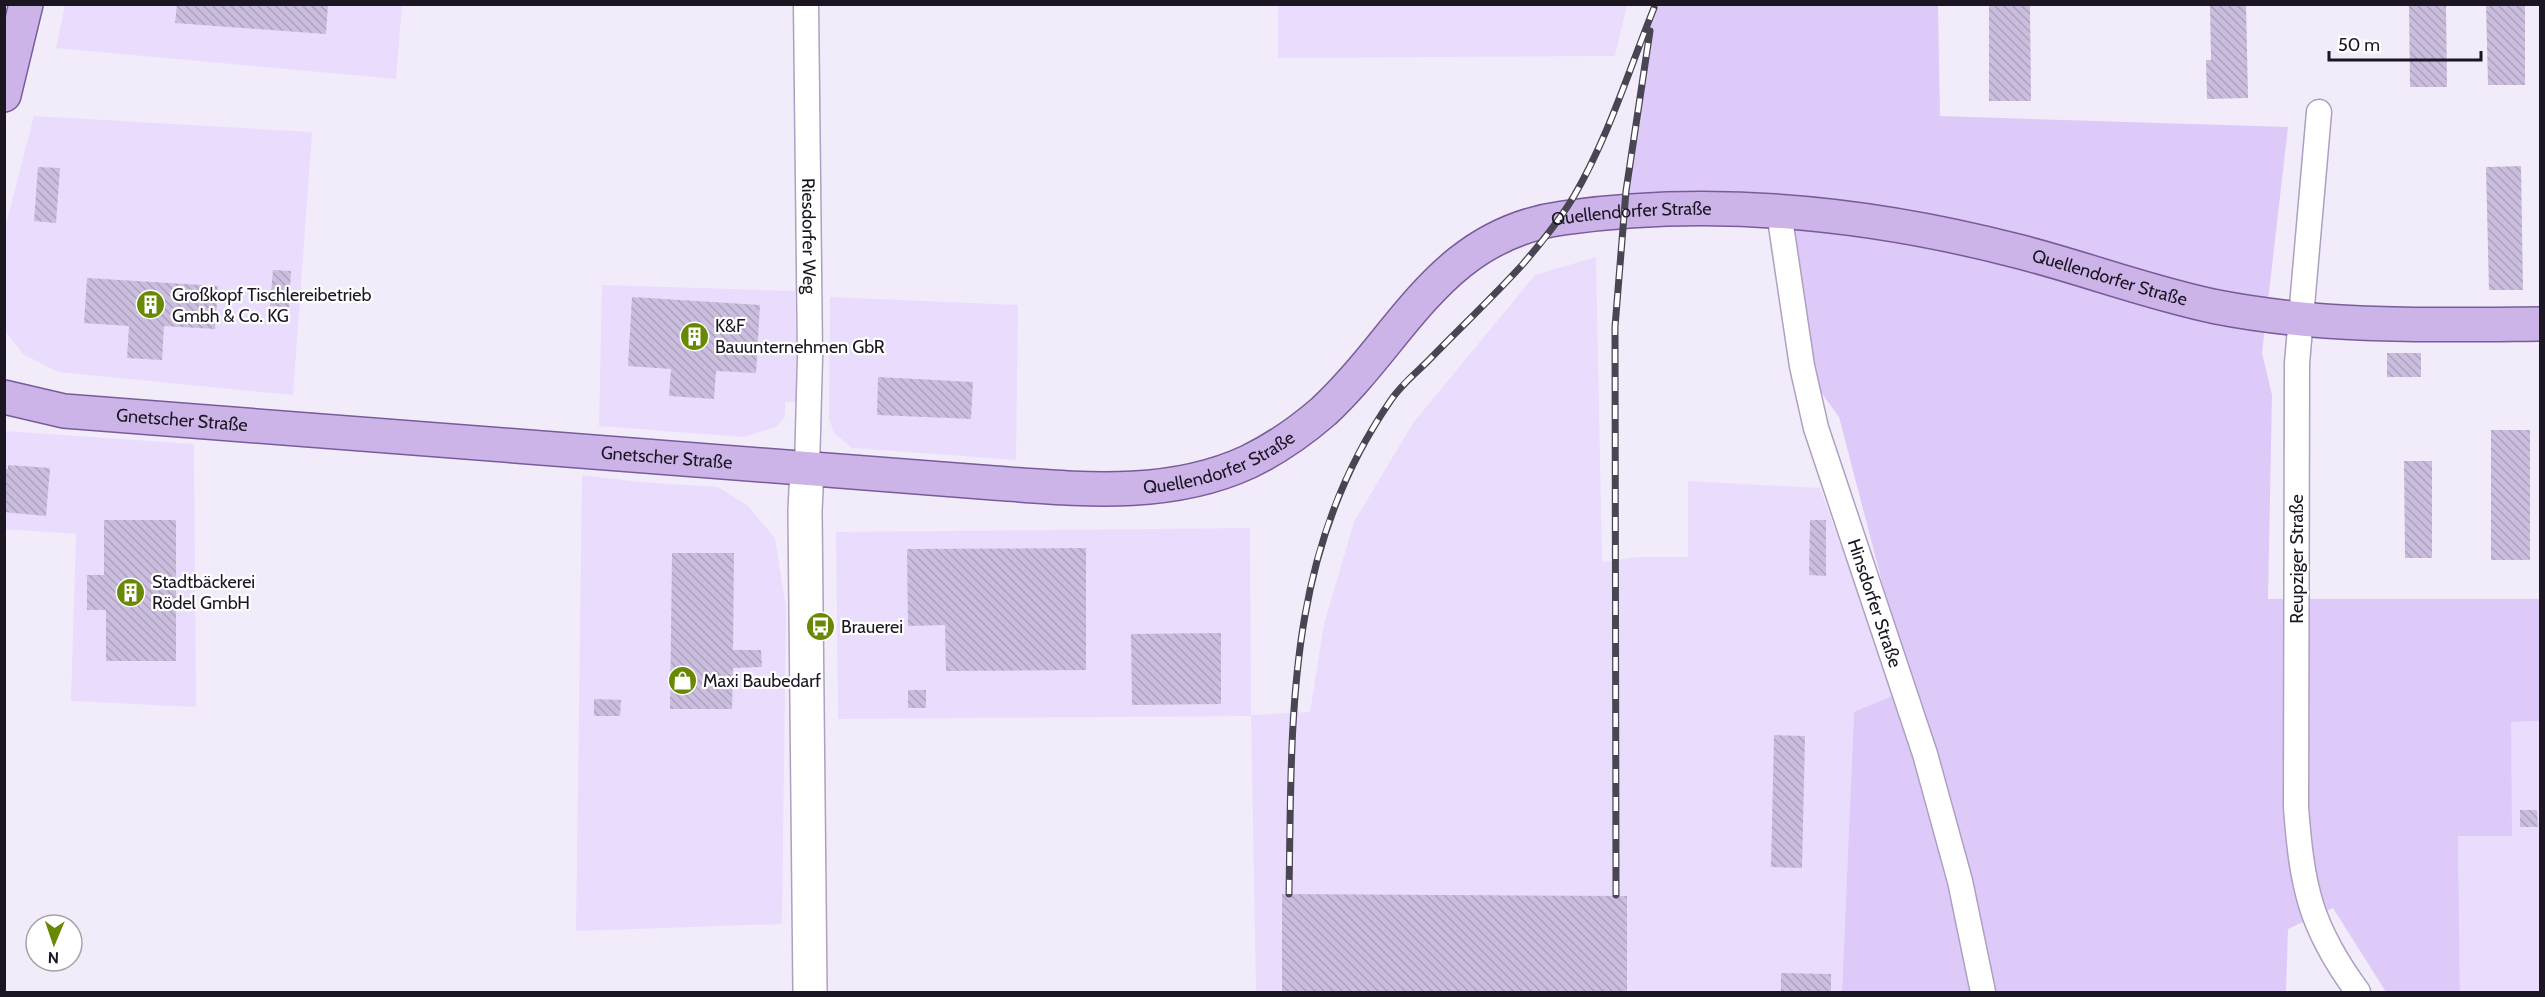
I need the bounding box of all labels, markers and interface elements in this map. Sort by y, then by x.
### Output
scale bar [2329,24,2480,62]
text: 50 m [2338,34,2380,56]
street label: Riesdorfer Weg [797,178,820,295]
street label: Quellendorfer Straße [1550,198,1712,231]
street label: Quellendorfer Straße [2030,245,2190,311]
place label: Großkopf Tischlereibetrieb Gmbh & Co. KG [172,284,372,327]
building icon: Großkopf Tischlereibetrieb Gmbh & Co. KG [135,289,167,321]
place label: K&F Bauunternehmen GbR [715,315,885,358]
building icon: K&F Bauunternehmen GbR [678,320,710,352]
street label: Gnetscher Straße [115,404,249,436]
street label: Quellendorfer Straße [1142,426,1299,499]
street label: Gnetscher Straße [600,442,733,474]
street label: Reupziger Straße [2286,494,2308,624]
street label: Hinsdorfer Straße [1843,536,1906,670]
place label: Stadtbäckerei Rödel GmbH [152,571,255,614]
building icon: Stadtbäckerei Rödel GmbH [115,576,147,608]
bus stop icon: Brauerei [804,611,836,643]
place label: Brauerei [841,616,903,638]
shop icon: Maxi Baubedarf [666,665,698,697]
place label: Maxi Baubedarf [703,670,821,692]
north arrow [24,913,84,973]
text: N [48,948,59,967]

